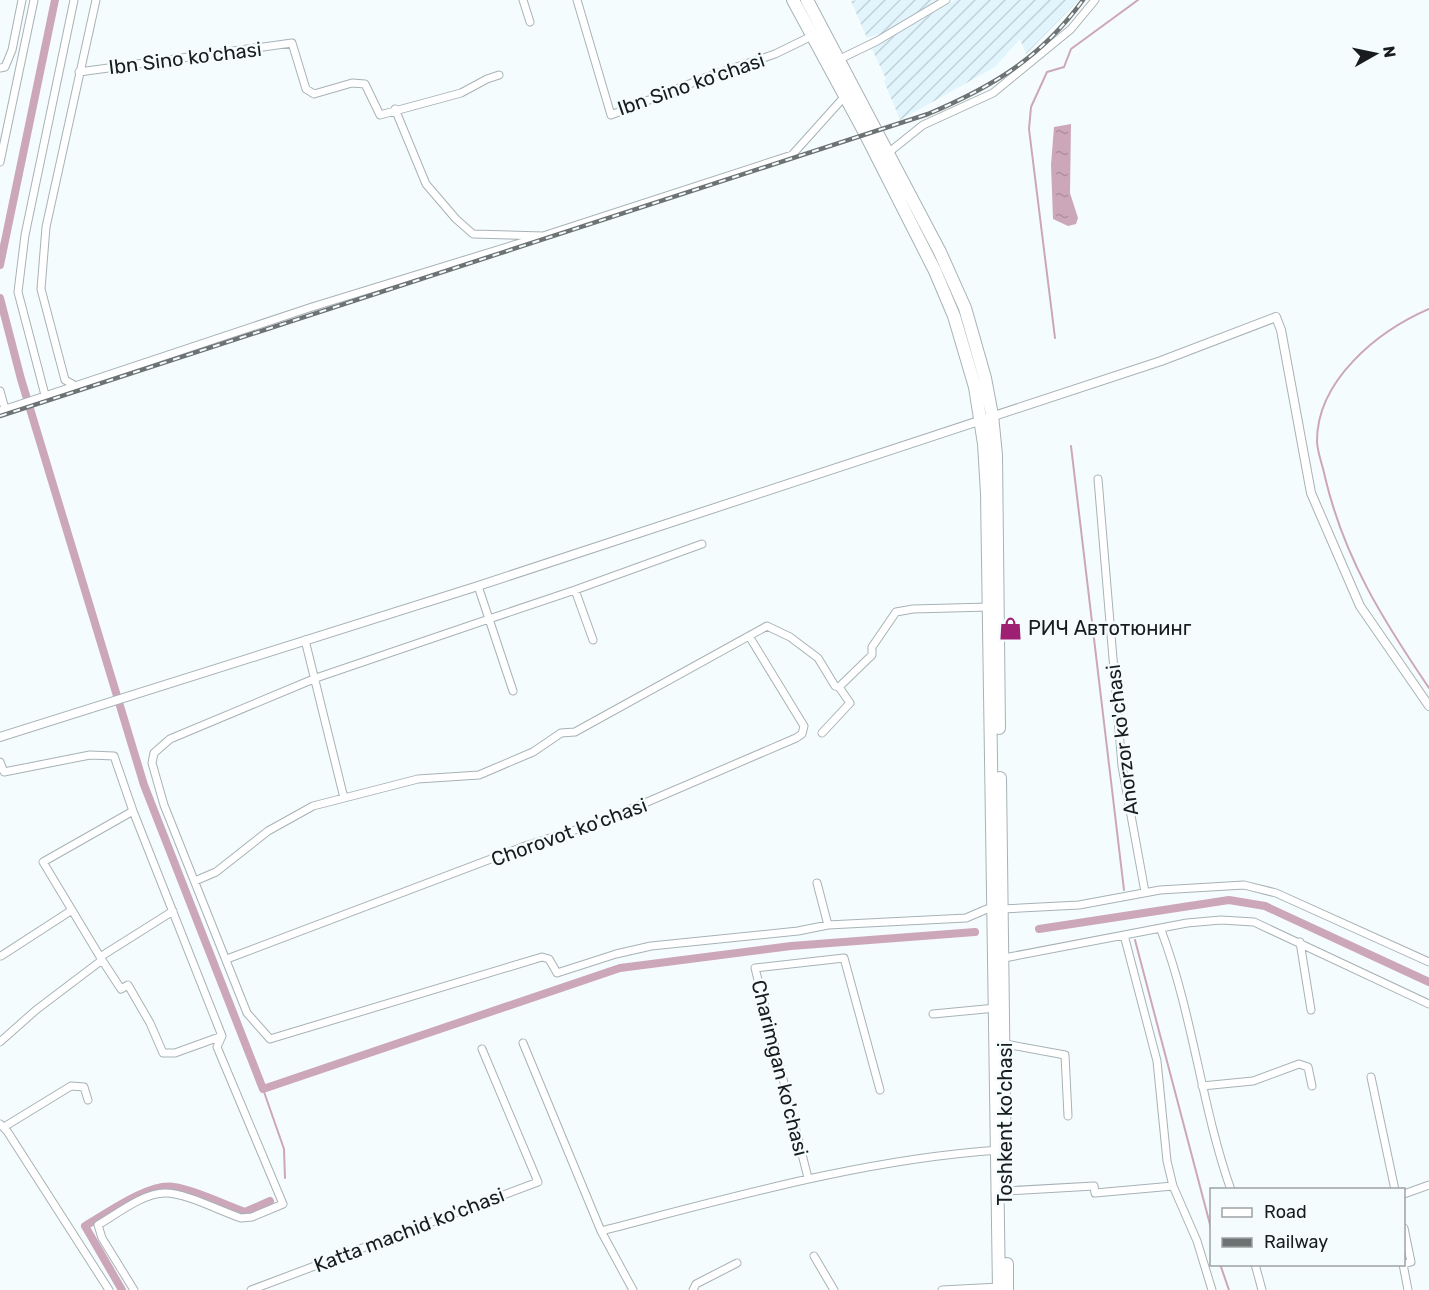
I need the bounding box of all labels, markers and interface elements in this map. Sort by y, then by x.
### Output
north arrow [1345,24,1405,84]
street label: Ibn Sino ko'chasi [107,37,263,79]
text: N [1379,45,1400,59]
street label: Ibn Sino ko'chasi [614,48,768,120]
shop icon: РИЧ Автотюнинг [997,615,1023,641]
place label: РИЧ Автотюнинг [1028,616,1192,640]
street label: Anorzor ko'chasi [1101,663,1143,817]
street label: Chorovot ko'chasi [488,793,650,871]
street label: Charimgan ko'chasi [747,977,813,1159]
street label: Toshkent ko'chasi [993,1042,1017,1206]
street label: Katta machid ko'chasi [310,1183,508,1277]
legend [1210,1188,1405,1266]
text: Road [1264,1201,1307,1223]
text: Railway [1264,1231,1328,1253]

